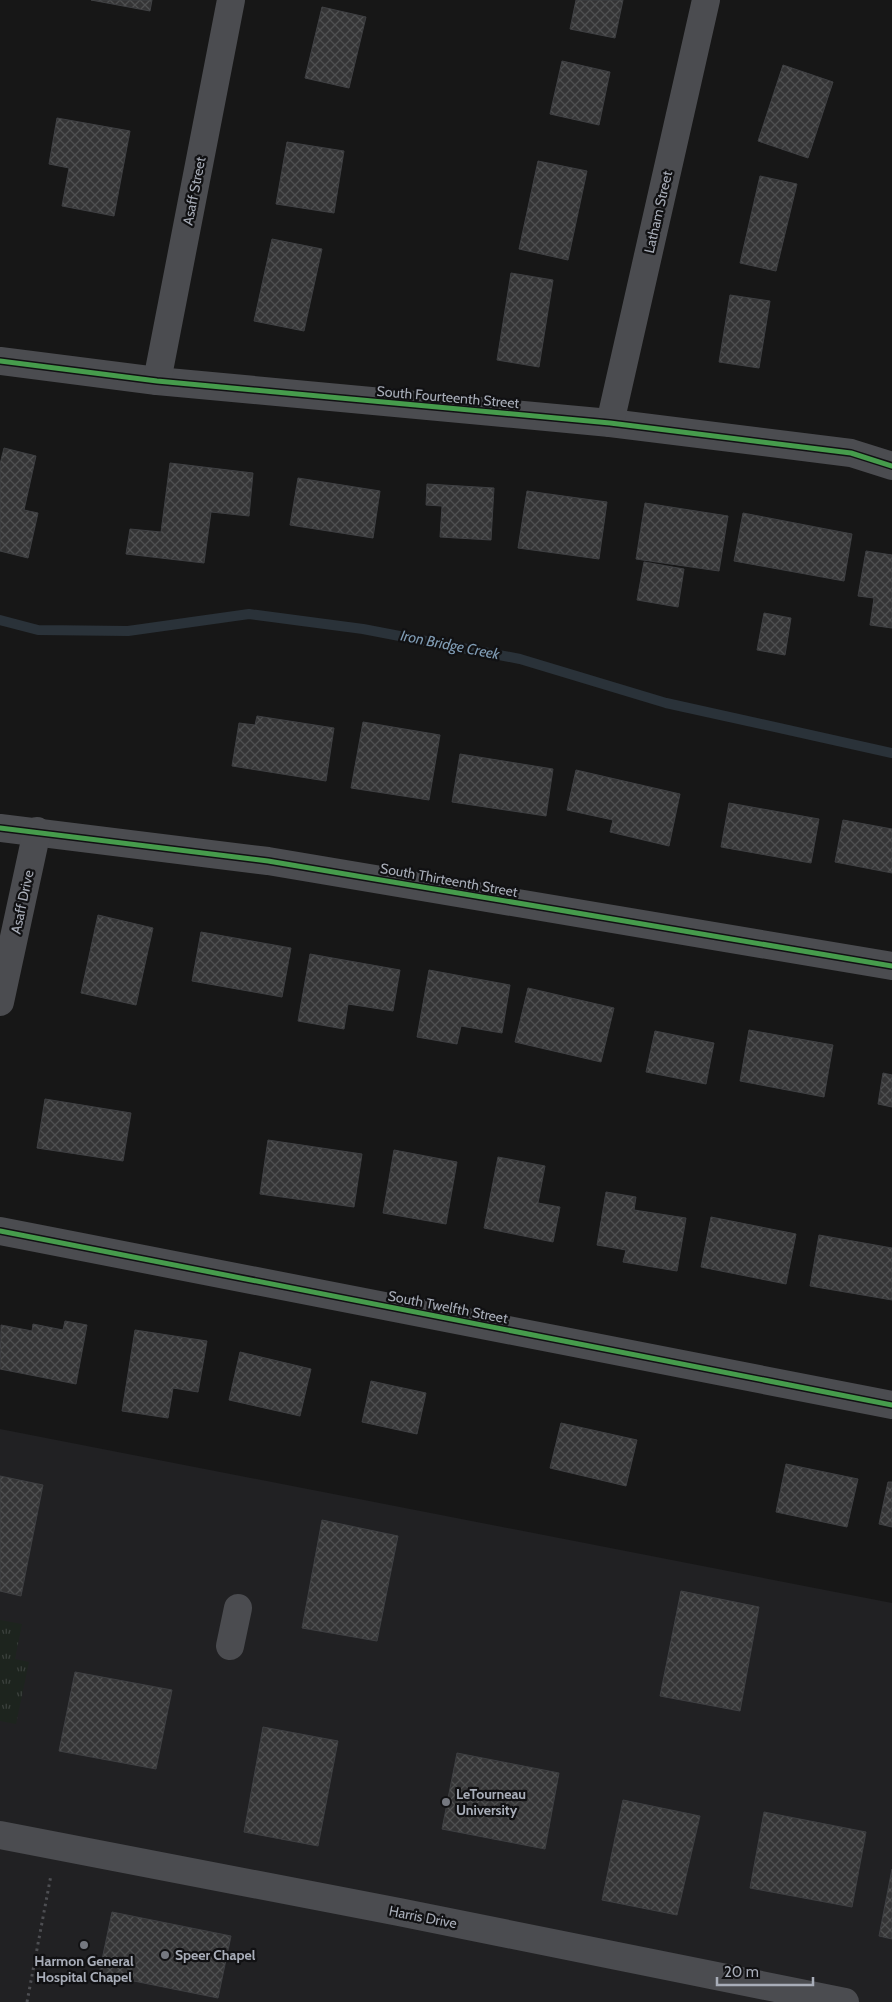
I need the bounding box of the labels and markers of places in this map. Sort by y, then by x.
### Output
place label: LeTourneau University [456,1785,526,1819]
marker: LeTourneau University [440,1796,452,1808]
marker: Harmon General Hospital Chapel [78,1939,90,1951]
place label: Speer Chapel [175,1946,256,1964]
marker: Speer Chapel [159,1949,171,1961]
place label: Harmon General Hospital Chapel [34,1952,134,1986]

